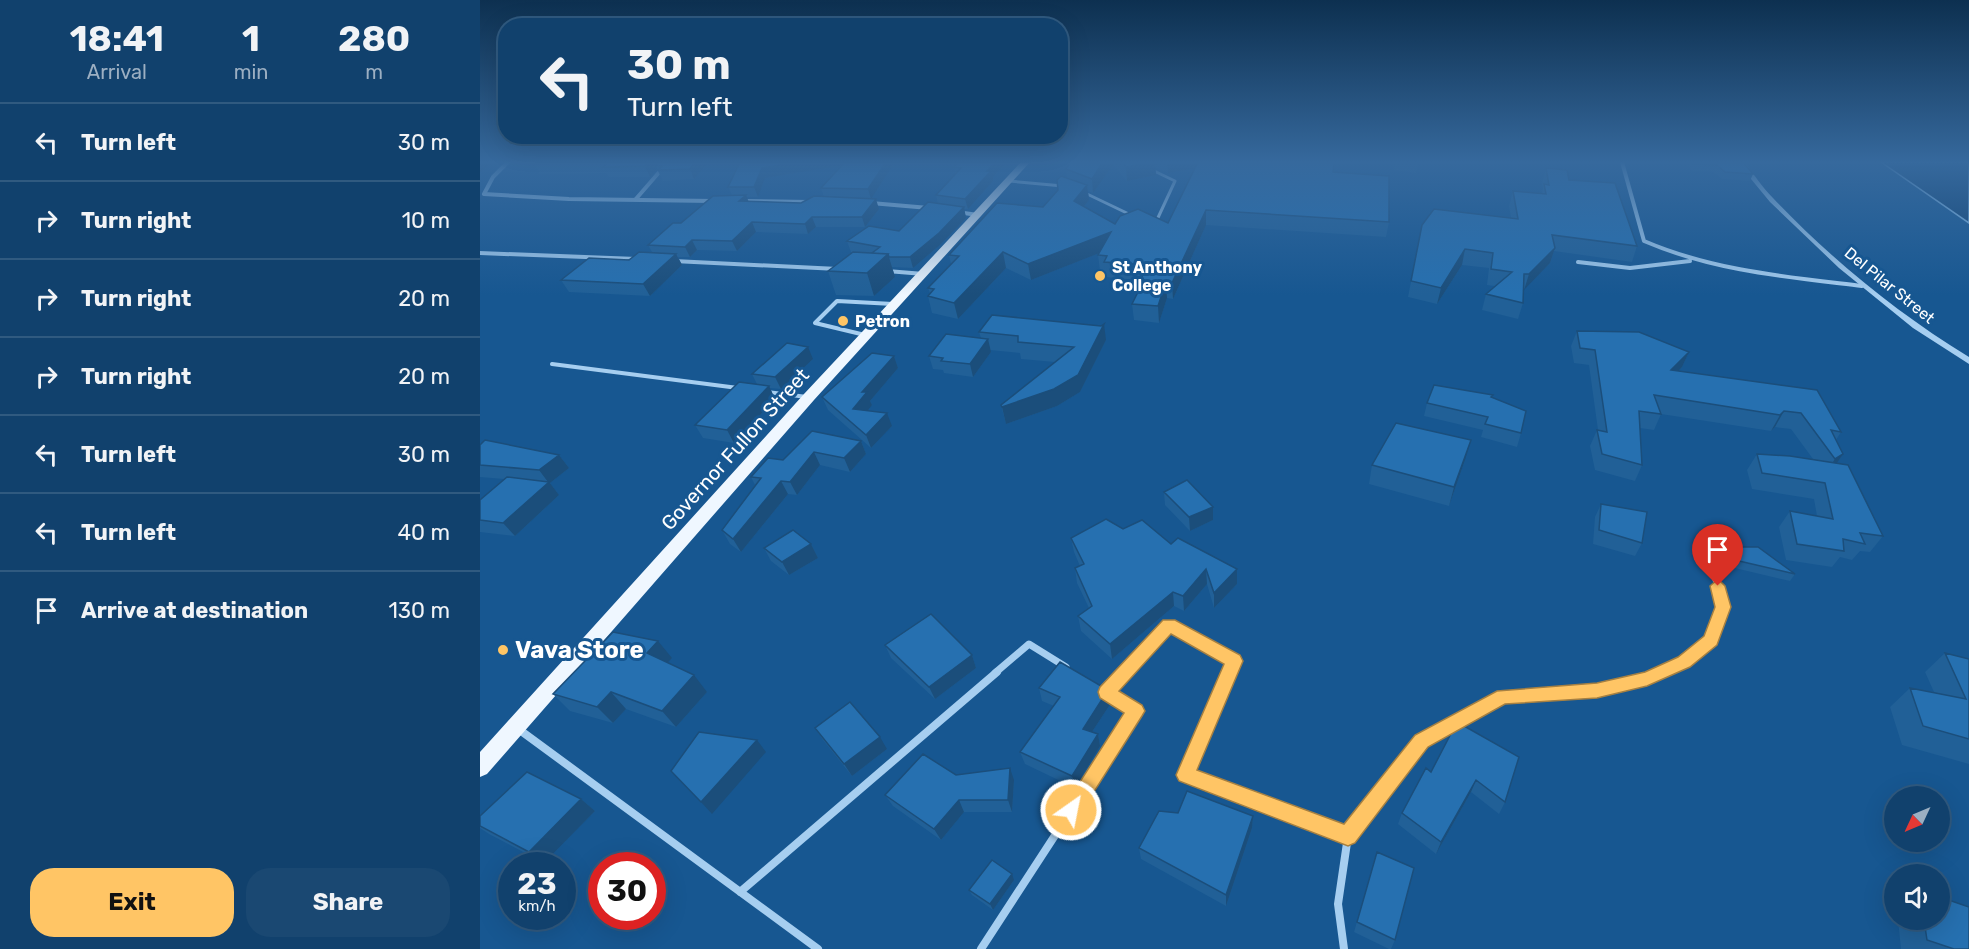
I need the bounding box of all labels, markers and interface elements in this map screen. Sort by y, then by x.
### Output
text: 18:41 [70,17,164,60]
text: 1 [242,17,260,60]
text: 280 [338,17,410,60]
text: 30 m [627,40,731,90]
icon: left [528,42,606,120]
text: Arrival [87,60,147,84]
text: min [234,60,268,84]
text: m [365,60,383,84]
text: Turn left [627,91,732,123]
icon: left [30,126,63,159]
text: Turn left [81,129,176,156]
text: 30 m [398,129,450,156]
icon: right [30,204,63,237]
text: Turn right [81,207,191,234]
text: 10 m [402,207,450,234]
street label: Del Pilar Street [1841,243,1939,328]
place label: St Anthony College [1112,258,1202,295]
marker: St Anthony College [1093,269,1107,283]
icon: right [30,282,63,315]
text: Turn right [81,285,191,312]
text: 20 m [398,285,450,312]
place label: Petron [855,312,910,331]
marker: Petron [836,314,850,328]
icon: right [30,360,63,393]
text: Turn right [81,363,191,390]
text: 20 m [398,363,450,390]
street label: Governor Fullon Street [656,363,814,535]
icon: left [30,438,63,471]
text: Turn left [81,441,176,468]
text: 30 m [398,441,450,468]
icon: left [30,516,63,549]
text: Turn left [81,519,176,546]
text: 40 m [397,519,450,546]
pin [1692,524,1743,586]
icon: arrive [1701,533,1734,566]
icon: arrive [30,594,63,627]
text: Arrive at destination [81,597,308,624]
text: 130 m [388,597,450,624]
place label: Vava Store [515,636,644,664]
marker: Vava Store [496,643,510,657]
position arrow [1039,778,1103,842]
north arrow [1884,786,1950,852]
map controls [1884,786,1950,930]
speed limit sign: 30 [588,852,666,930]
button: sound [1884,864,1950,930]
text: 23 [517,866,557,902]
button: Exit [30,868,234,937]
button: Share [246,868,450,937]
text: km/h [518,897,556,915]

